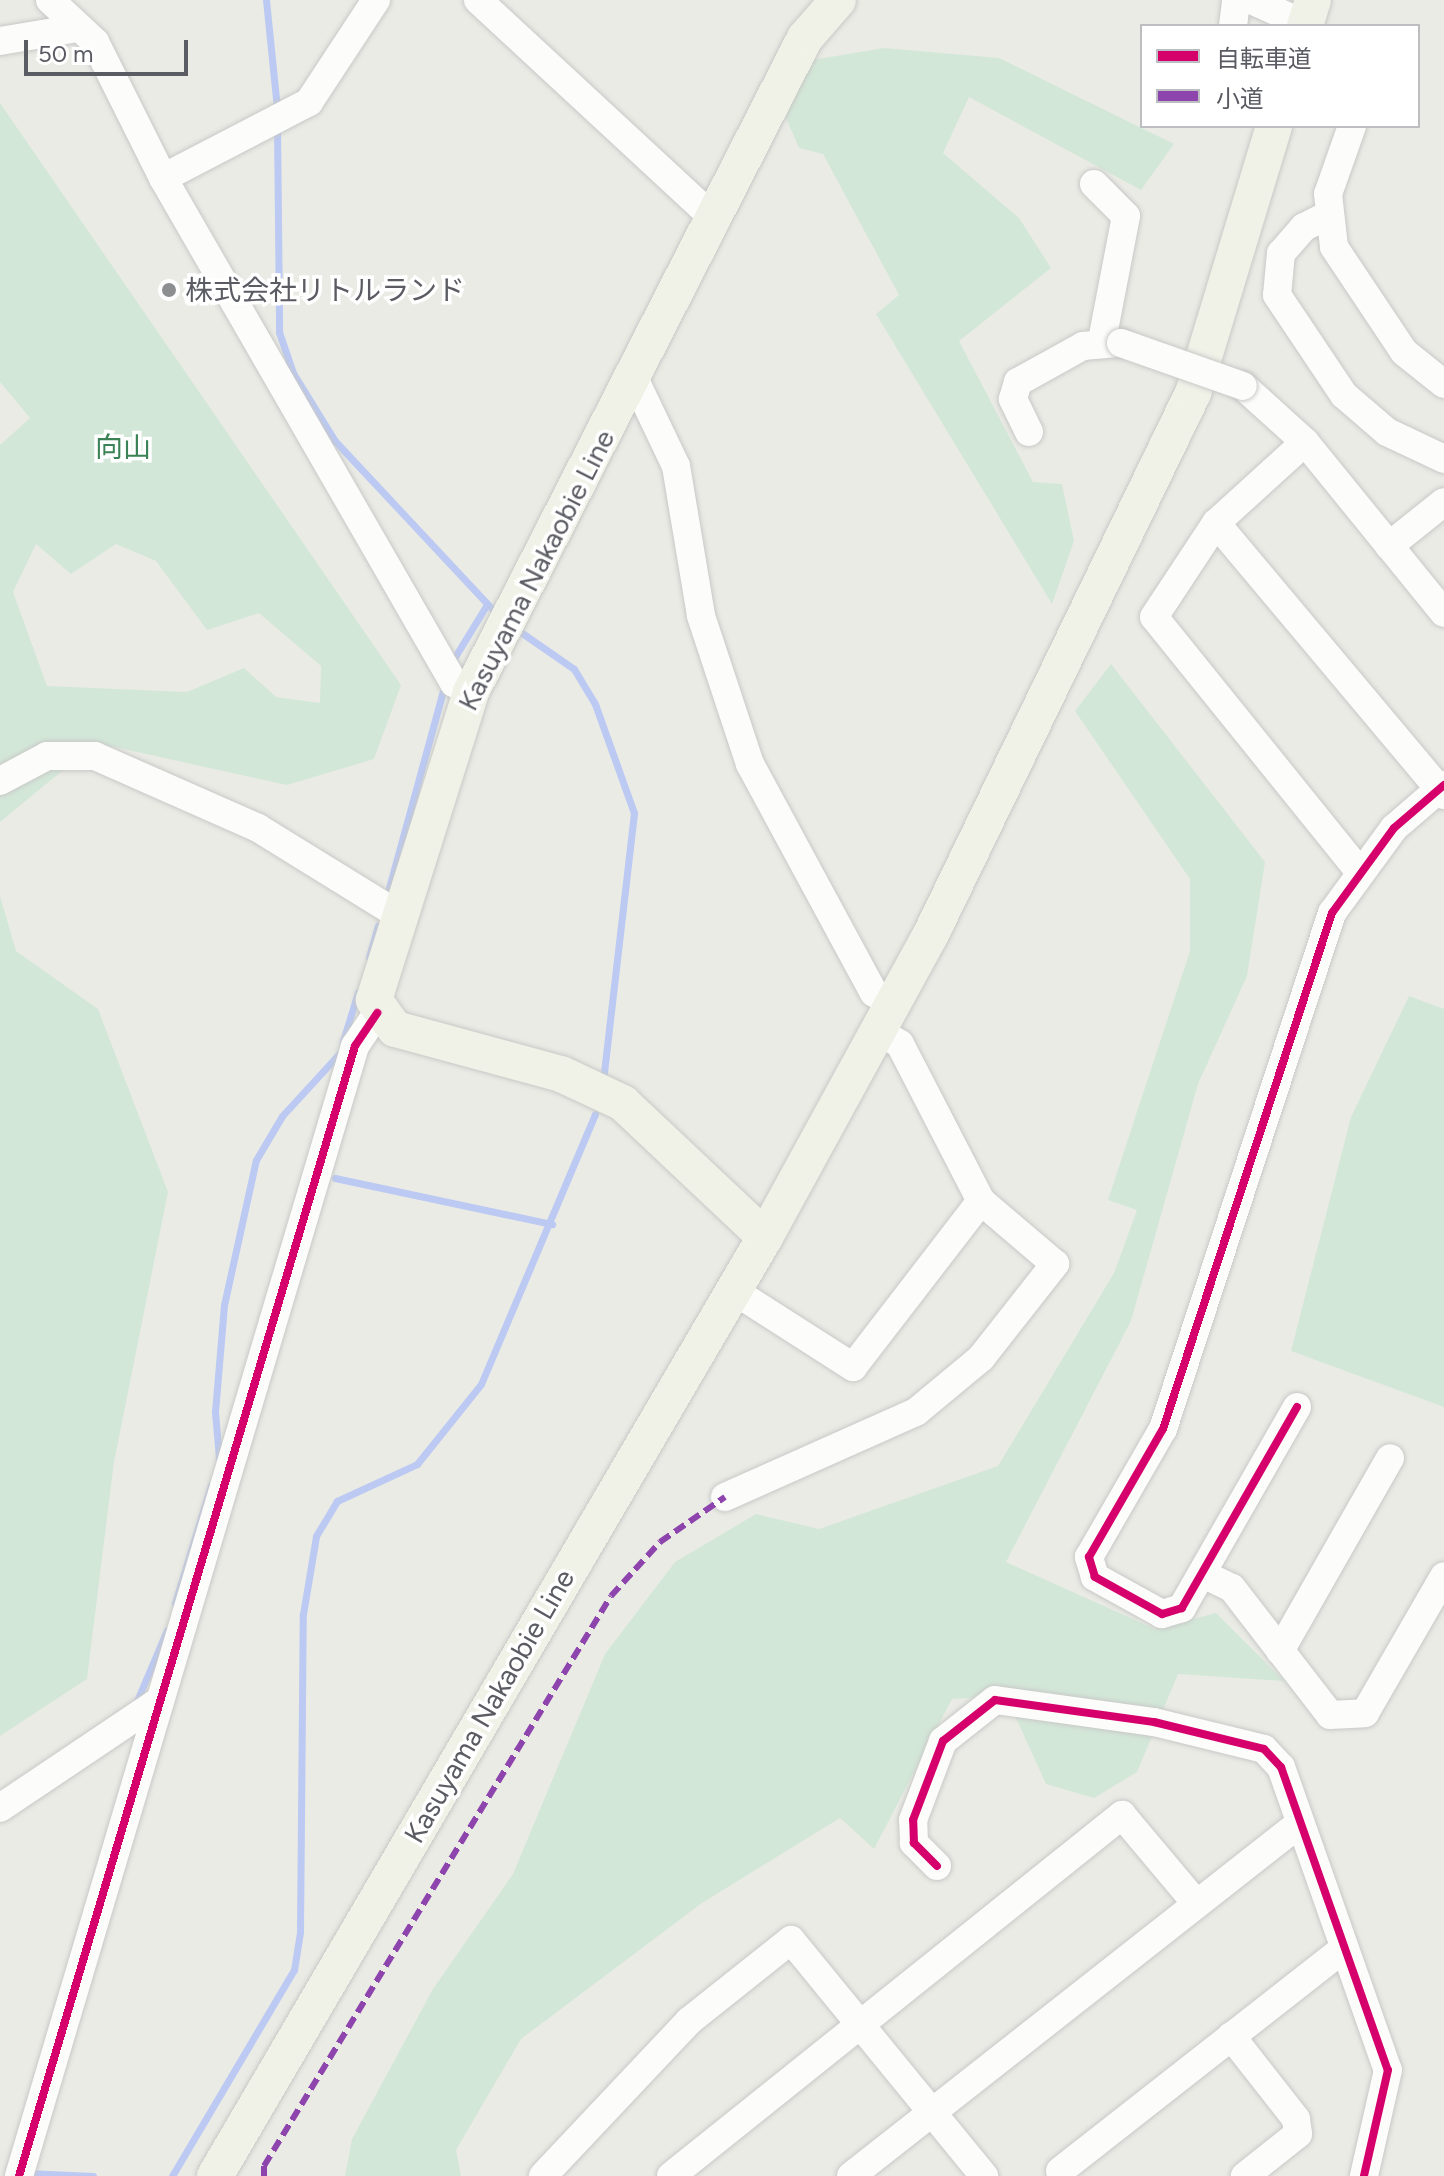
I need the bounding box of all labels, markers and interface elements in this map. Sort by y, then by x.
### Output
scale bar [28,24,192,74]
legend [1140,24,1420,128]
text: 50 m [38,39,94,68]
text: 自転車道 [1216,44,1312,73]
text: 小道 [1216,84,1264,113]
place label: 株式会社リトルランド [185,273,465,307]
marker: 株式会社リトルランド [160,281,178,299]
street label: Kasuyama Nakaobie Line [451,424,621,716]
park label: 向山 [95,430,151,464]
street label: Kasuyama Nakaobie Line [397,1563,581,1849]

